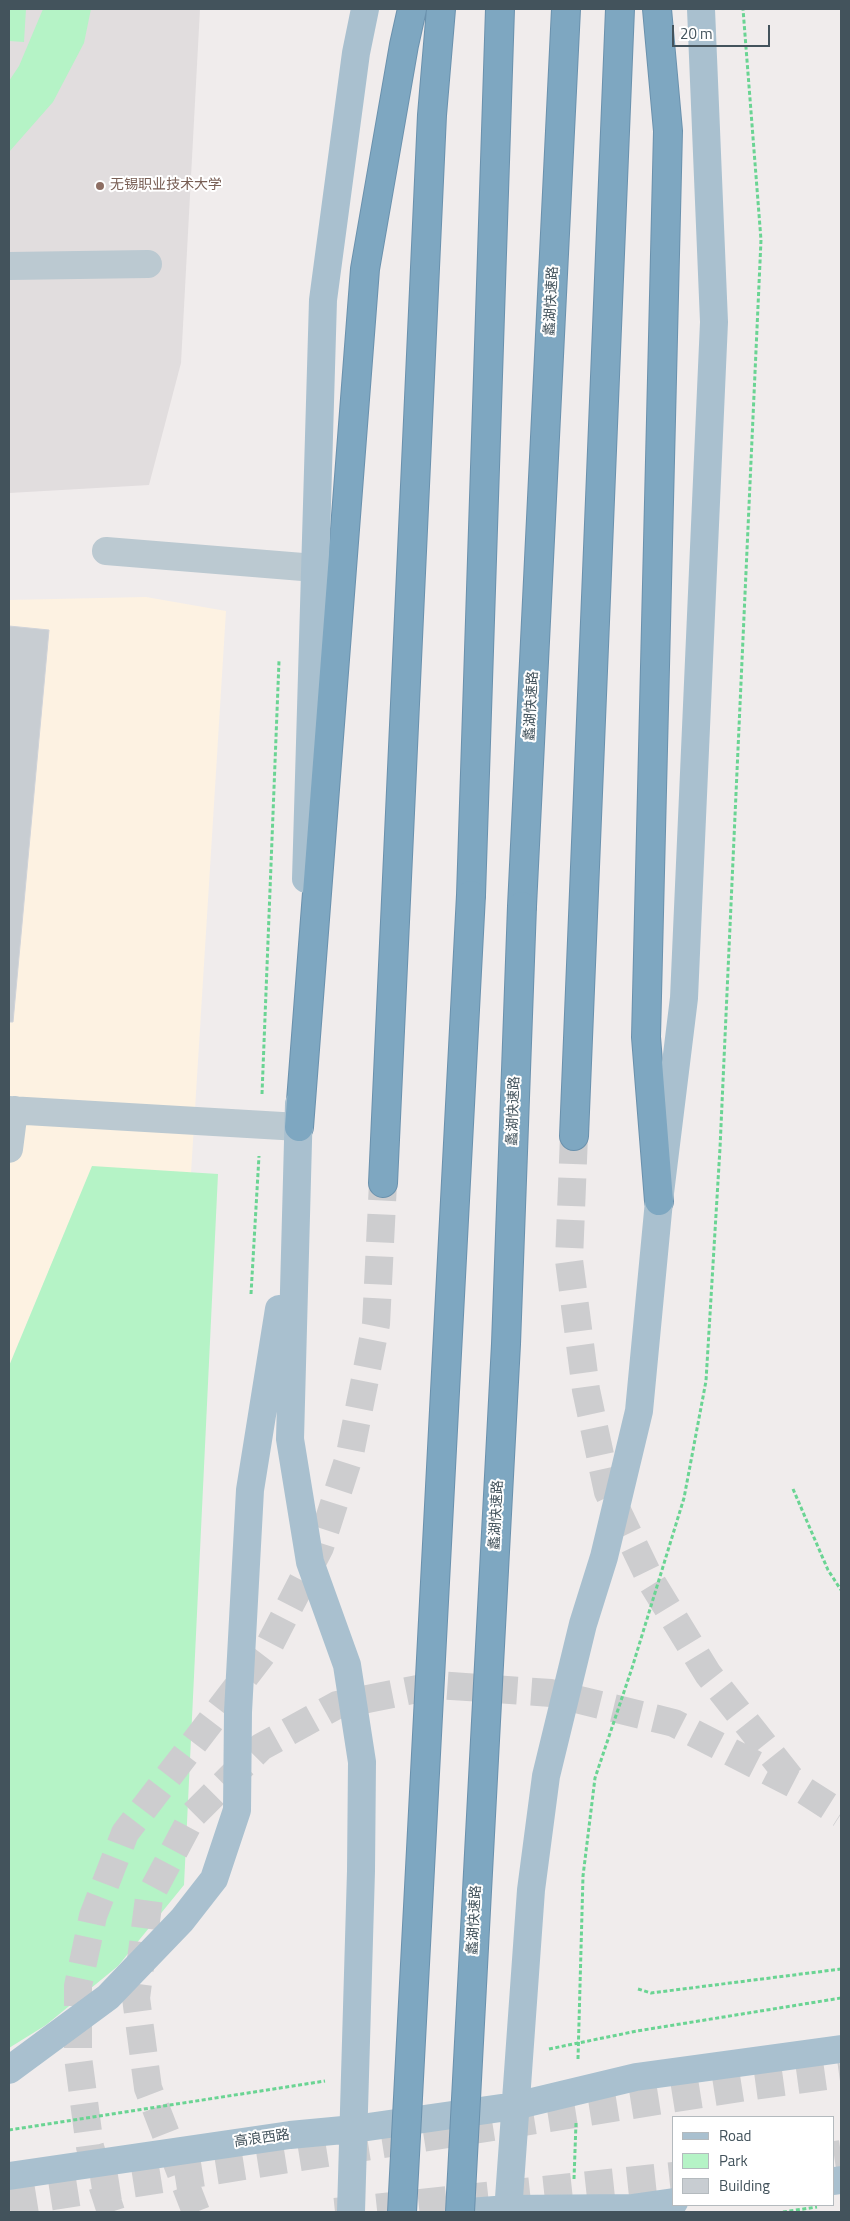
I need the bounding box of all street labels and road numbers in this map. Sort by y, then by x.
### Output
street label: 蠡湖快速路 [542,266,562,336]
street label: 蠡湖快速路 [522,671,542,741]
street label: 蠡湖快速路 [504,1076,524,1146]
street label: 蠡湖快速路 [487,1480,507,1550]
street label: 蠡湖快速路 [465,1885,485,1955]
street label: 高浪西路 [233,2127,291,2151]

